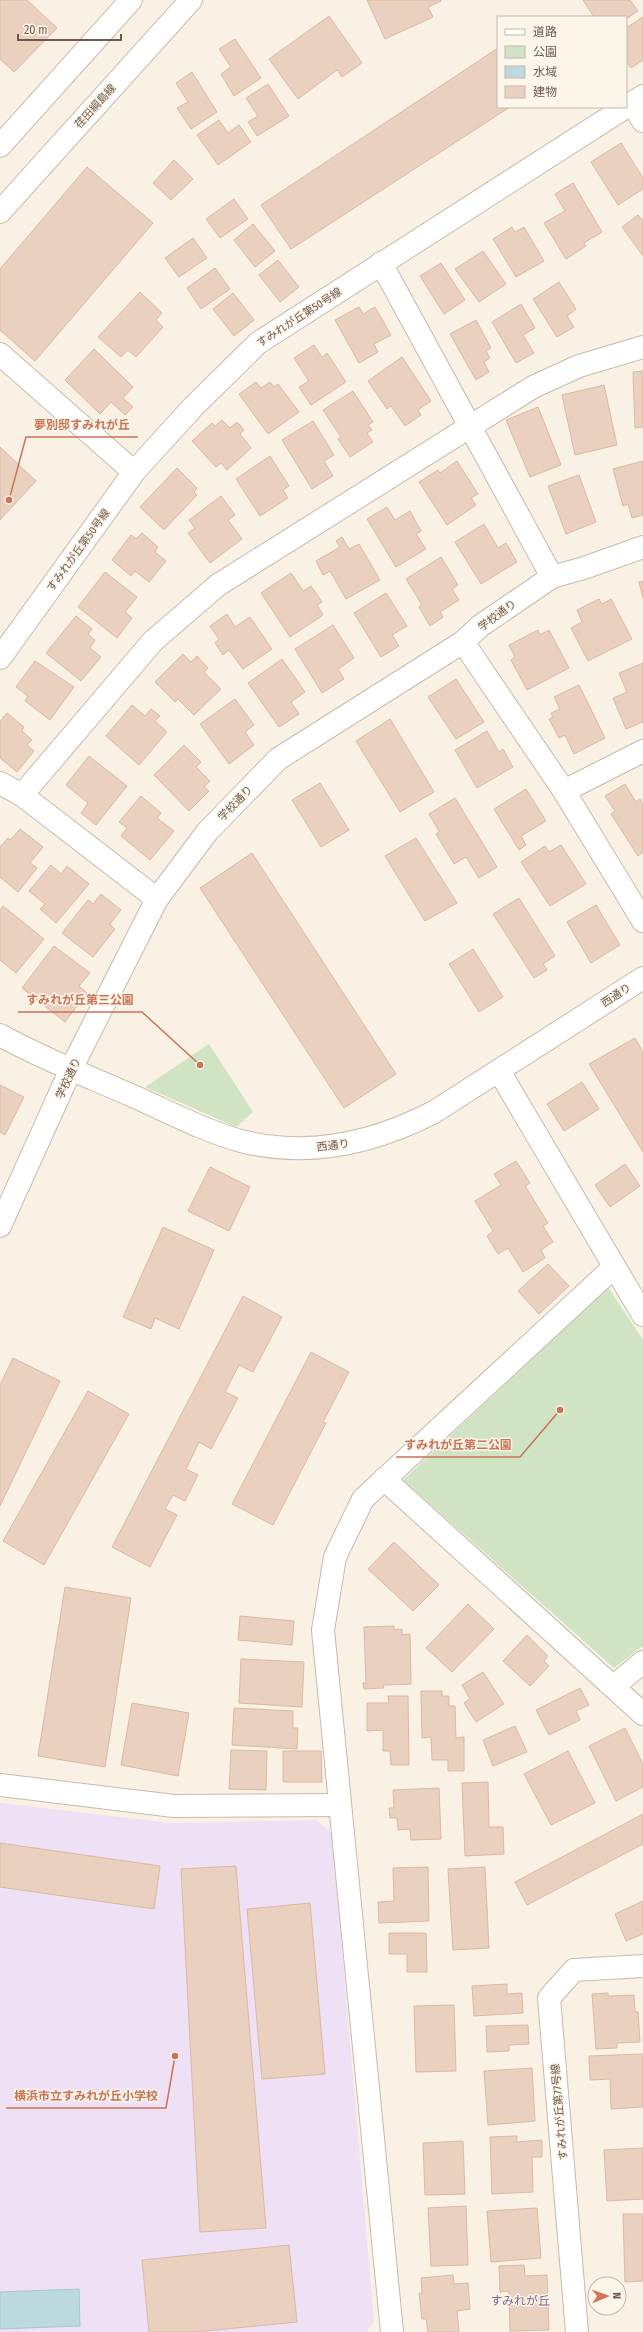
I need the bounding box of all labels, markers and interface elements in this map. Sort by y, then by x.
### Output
scale bar [18,16,121,42]
legend [497,16,627,108]
text: 20 m [24,23,48,37]
text: 道路 [533,25,557,39]
text: 公園 [533,45,557,59]
text: 水域 [533,65,557,79]
street label: 荏田綱島線 [72,82,119,131]
text: 建物 [533,85,557,99]
street label: すみれが丘第50号線 [254,285,344,350]
callout: 夢別邸すみれが丘 [26,413,138,437]
text: 夢別邸すみれが丘 [34,418,130,432]
street label: すみれが丘第50号線 [44,507,113,594]
street label: 学校通り [476,597,519,634]
street label: 学校通り [215,783,255,824]
street label: 西通り [599,981,634,1010]
callout: すみれが丘第三公園 [18,988,142,1012]
text: すみれが丘第三公園 [26,993,134,1007]
street label: 学校通り [53,1056,84,1101]
street label: 西通り [316,1137,350,1154]
callout: すみれが丘第二公園 [396,1433,520,1457]
text: すみれが丘第二公園 [404,1438,512,1452]
street label: すみれが丘第77号線 [549,2063,570,2161]
callout: 横浜市立すみれが丘小学校 [6,2084,166,2108]
text: 横浜市立すみれが丘小学校 [14,2089,158,2103]
north arrow [587,2276,627,2316]
text: N [610,2292,623,2299]
district label: すみれが丘 [490,2294,550,2308]

